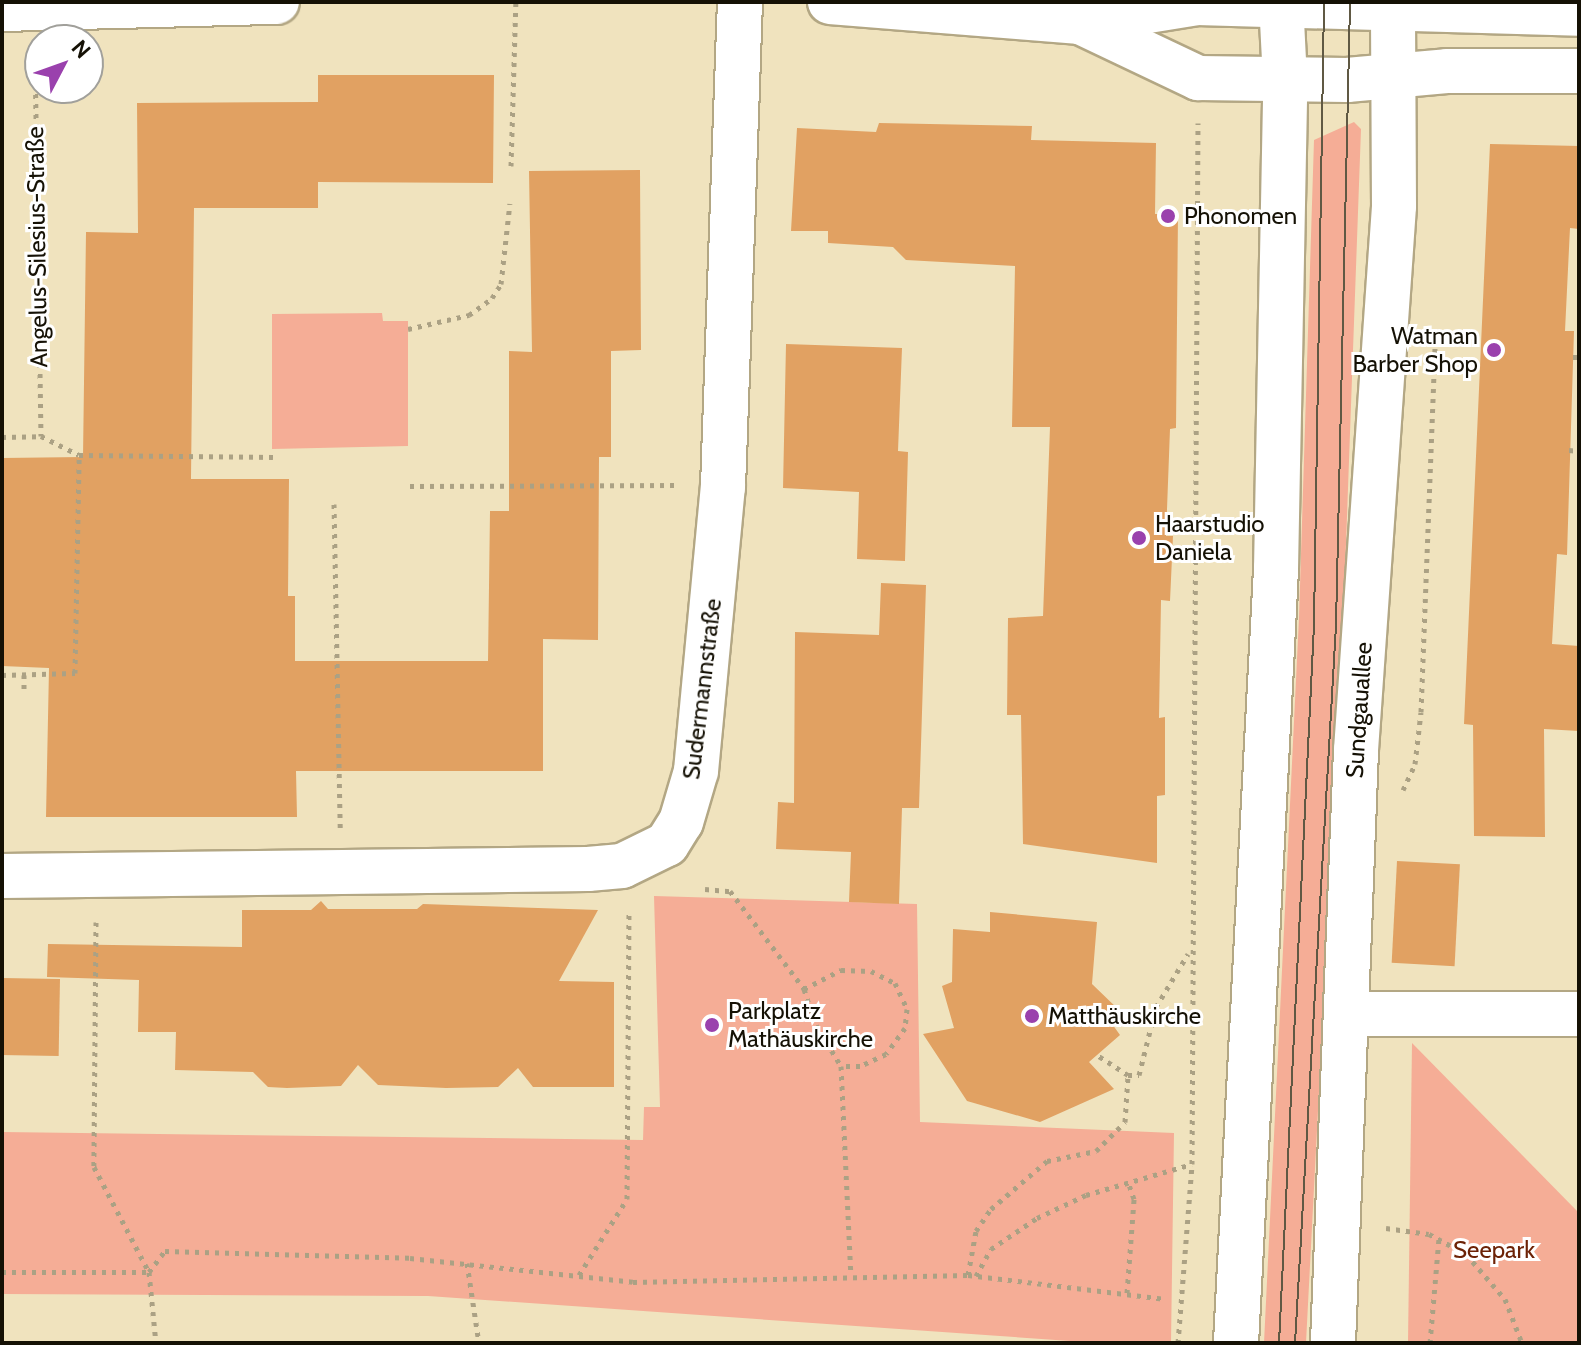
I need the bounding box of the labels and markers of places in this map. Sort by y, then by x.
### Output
place label: Phonomen [1184,202,1297,230]
marker: Phonomen [1159,207,1177,225]
place label: Watman Barber Shop [1353,322,1478,378]
marker: Watman Barber Shop [1485,341,1503,359]
place label: Haarstudio Daniela [1155,510,1265,566]
marker: Haarstudio Daniela [1130,529,1148,547]
place label: Parkplatz Mathäuskirche [728,997,873,1053]
place label: Matthäuskirche [1048,1002,1201,1030]
marker: Matthäuskirche [1023,1007,1041,1025]
marker: Parkplatz Mathäuskirche [703,1016,721,1034]

